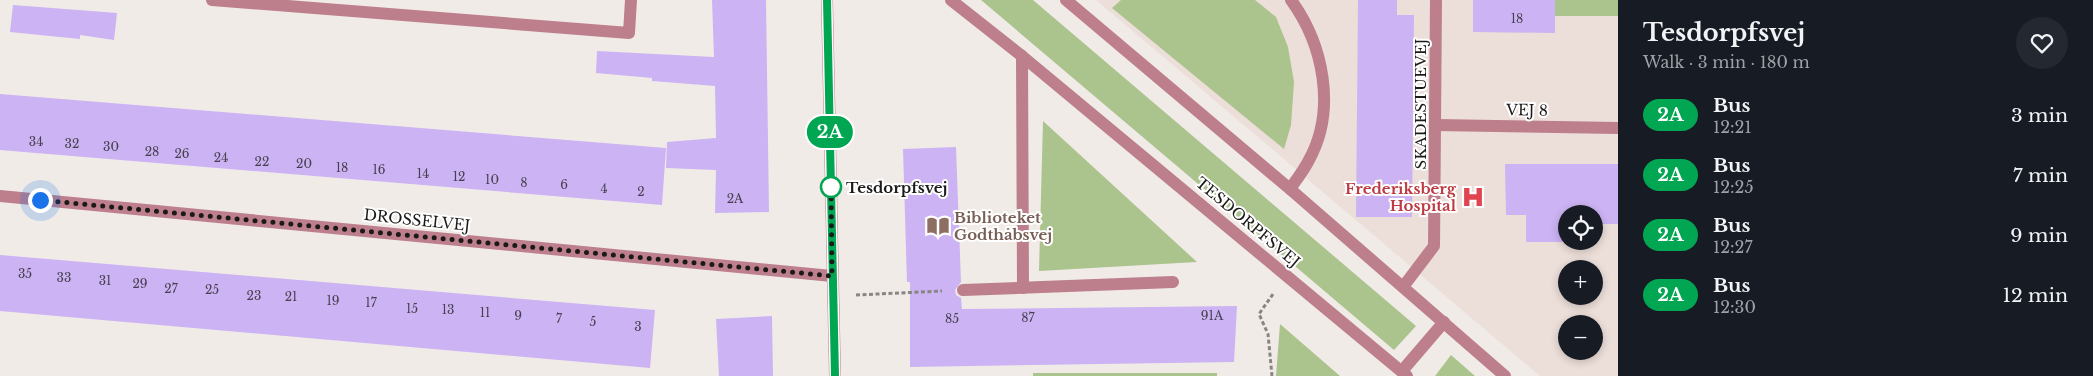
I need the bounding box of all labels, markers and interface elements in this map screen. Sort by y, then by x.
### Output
house number: 18 [1511,11,1523,26]
button: heart [2016,17,2068,69]
text: Tesdorpfsvej [1643,18,1805,47]
street label: SKADESTUEVEJ [1411,38,1430,169]
text: Walk · 3 min · 180 m [1643,52,1810,72]
text: Bus [1713,94,1750,117]
street label: VEJ 8 [1505,100,1548,120]
text: 2A [1657,104,1684,126]
text: 3 min [2011,104,2068,127]
line badge: 2A [808,116,852,148]
text: 12:21 [1713,117,1752,137]
text: 2A [817,121,843,143]
house number: 34 [29,134,43,149]
house number: 32 [65,136,79,151]
house number: 30 [103,139,119,154]
house number: 28 [145,144,159,159]
house number: 26 [174,146,190,161]
house number: 24 [214,150,228,165]
house number: 22 [255,154,269,169]
text: Bus [1713,154,1750,177]
house number: 20 [296,156,312,171]
house number: 18 [336,160,348,175]
house number: 16 [372,162,386,177]
text: 2A [1657,164,1684,186]
text: 7 min [2013,164,2068,187]
house number: 14 [417,166,429,181]
house number: 12 [453,169,465,184]
house number: 10 [485,172,499,187]
street label: TESDORPFSVEJ [1192,173,1304,271]
house number: 8 [520,175,528,190]
marker: Tesdorpfsvej [820,176,842,198]
house number: 6 [560,177,568,192]
text: 12:25 [1713,177,1754,197]
place label: Tesdorpfsvej [846,178,947,197]
place label: Frederiksberg Hospital [1345,179,1457,215]
house number: 4 [600,181,608,196]
house number: 2 [637,184,645,199]
hospital icon: Frederiksberg Hospital [1460,184,1486,210]
your location [28,188,53,213]
house number: 2A [727,191,744,206]
street label: DROSSELVEJ [363,205,471,235]
map controls [1558,205,1603,360]
button: locate [1558,205,1603,250]
place label: Biblioteket Godthåbsvej [954,208,1052,244]
library icon: Biblioteket Godthåbsvej [925,213,951,239]
text: Bus [1713,214,1750,237]
text: 2A [1657,224,1684,246]
text: 9 min [2010,224,2068,247]
text: 12:27 [1713,237,1752,257]
button: + [1558,260,1603,305]
house number: 35 [18,266,32,281]
house number: 33 [57,270,71,285]
house number: 31 [99,273,111,288]
text: Bus [1713,274,1750,297]
house number: 29 [132,276,148,291]
house number: 27 [164,281,179,296]
house number: 25 [205,282,219,297]
text: 2A [1657,284,1684,306]
text: 12 min [2002,284,2068,307]
house number: 23 [247,288,261,303]
house number: 21 [285,289,297,304]
house number: 19 [326,293,340,308]
house number: 17 [365,295,378,310]
text: 12:30 [1713,297,1756,317]
house number: 15 [406,301,418,316]
house number: 13 [442,302,454,317]
house number: 11 [480,305,490,320]
house number: 9 [514,308,522,323]
house number: 91A [1201,308,1224,323]
house number: 87 [1021,310,1036,325]
house number: 7 [556,311,563,326]
house number: 85 [945,311,959,326]
house number: 5 [590,314,597,329]
button: − [1558,315,1603,360]
house number: 3 [634,319,642,334]

